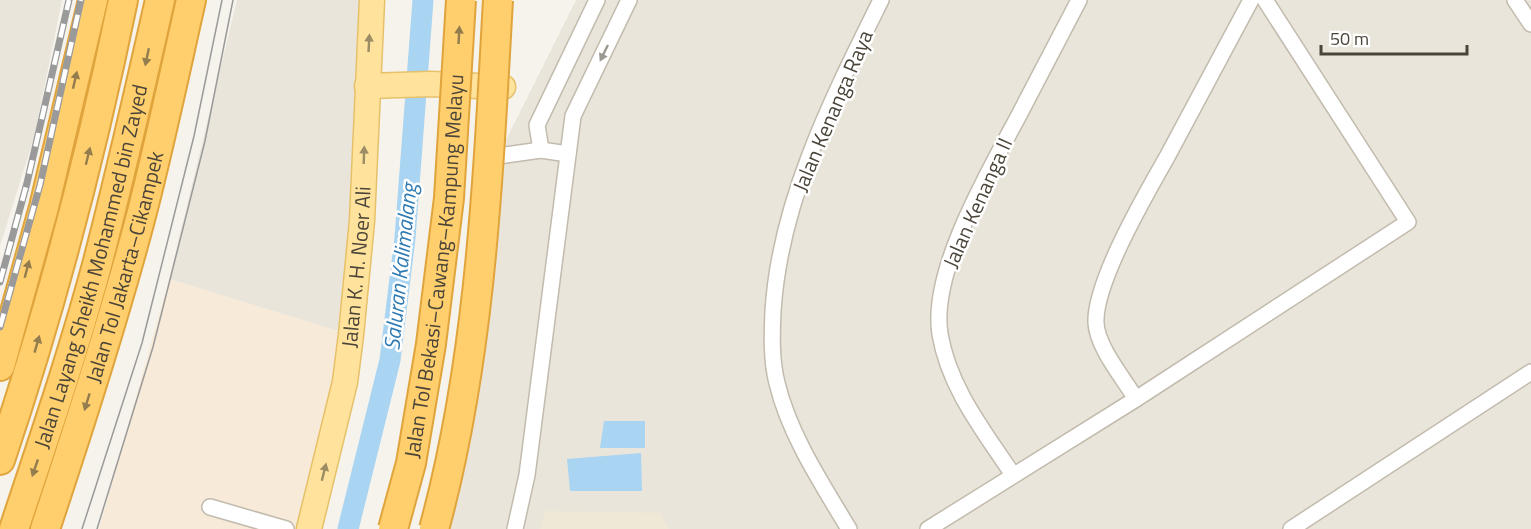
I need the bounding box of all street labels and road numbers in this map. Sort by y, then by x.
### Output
street label: Jalan Kenanga Raya [784,24,881,196]
street label: Jalan Tol Bekasi–Cawang–Kampung Melayu [395,73,471,460]
street label: Jalan Layang Sheikh Mohammed bin Zayed [25,81,155,452]
street label: Jalan Kenanga II [934,132,1020,273]
street label: Jalan Tol Jakarta–Cikampek [77,148,171,387]
street label: Jalan K. H. Noer Ali [333,185,379,350]

